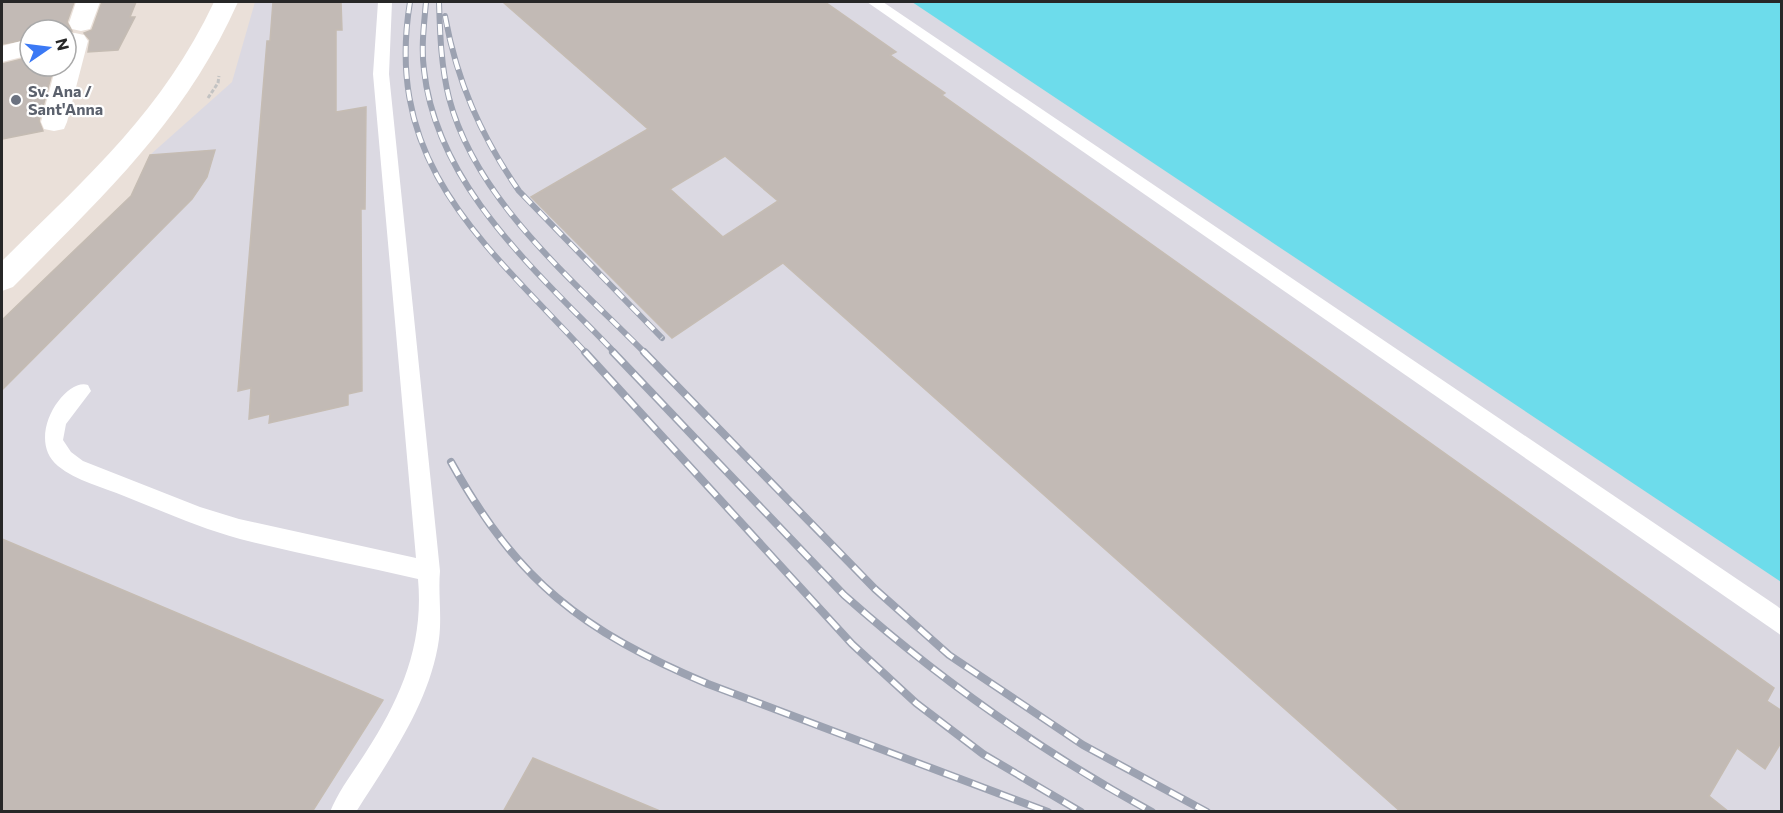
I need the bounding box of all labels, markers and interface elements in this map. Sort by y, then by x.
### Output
north arrow [18,18,78,78]
text: N [52,36,74,52]
place label: Sv. Ana / Sant'Anna [28,81,103,118]
marker: Sv. Ana / Sant'Anna [9,93,23,107]

